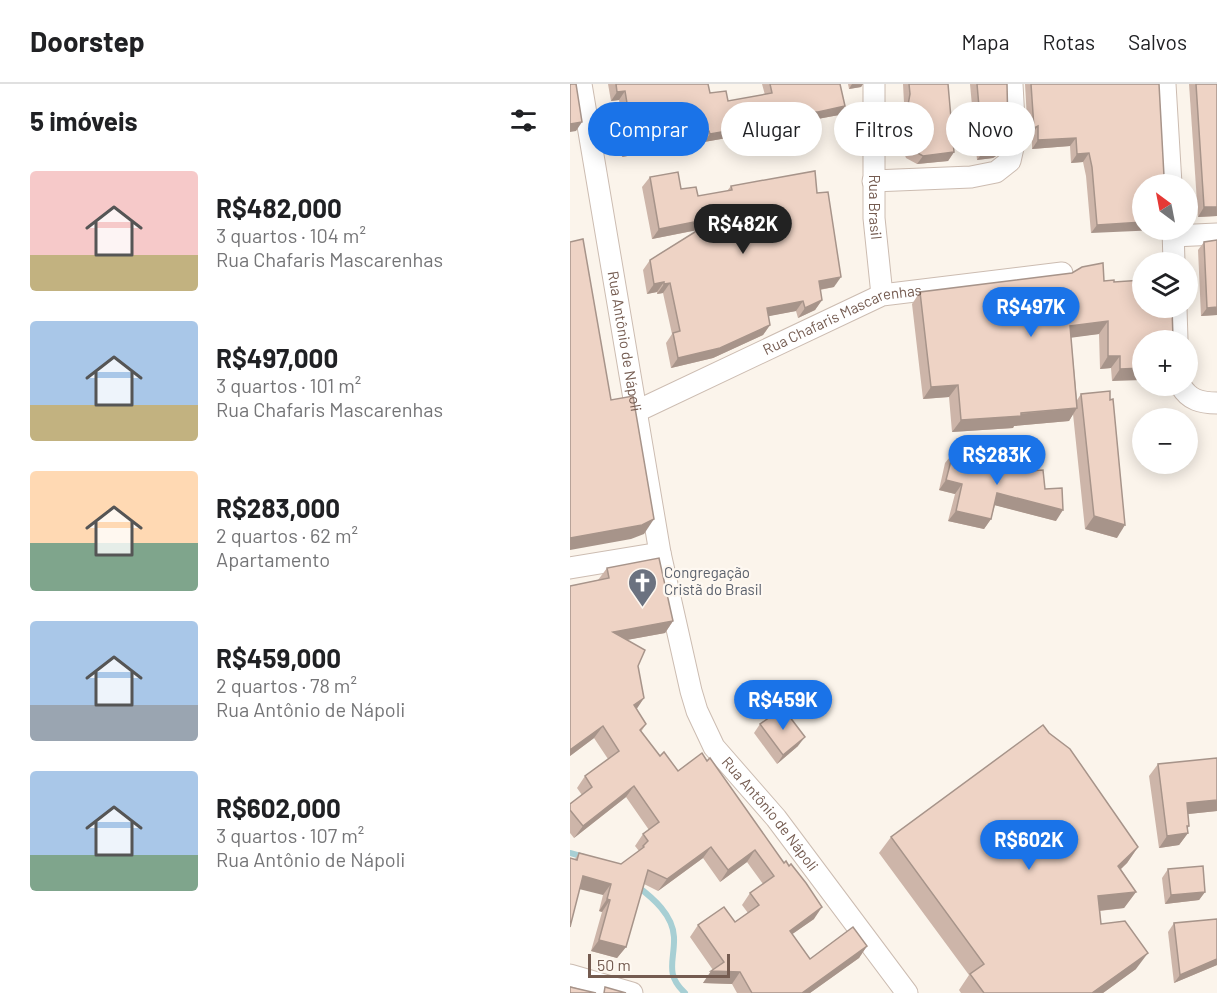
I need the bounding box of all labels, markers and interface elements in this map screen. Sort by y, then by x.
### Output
text: Doorstep [30,24,145,58]
text: Mapa [961,29,1009,54]
text: Rotas [1042,29,1095,54]
text: Salvos [1128,29,1187,54]
chip: Comprar [588,102,709,156]
chip: Alugar [721,102,822,156]
chip: Filtros [834,102,934,156]
chip: Novo [946,102,1035,156]
icon: filters [507,104,540,137]
text: 5 imóveis [30,105,138,136]
north arrow [1132,174,1198,240]
map controls [1132,174,1198,474]
street label: Rua Brasil [866,175,886,240]
text: R$482,000 [216,192,342,223]
icon: home [78,195,150,267]
pin: R$482K [694,204,792,255]
text: R$482K [708,211,778,235]
text: 3 quartos · 104 m² [216,223,366,247]
text: Rua Chafaris Mascarenhas [216,247,443,271]
button: layers [1132,252,1198,318]
street label: Rua Antônio de Nápoli [605,270,646,413]
street label: Rua Chafaris Mascarenhas [760,280,923,358]
pin: R$497K [982,287,1080,338]
text: R$497K [997,294,1065,318]
button: + [1132,330,1198,396]
text: R$497,000 [216,342,338,373]
icon: home [78,345,150,417]
text: 3 quartos · 101 m² [216,373,361,397]
text: Rua Chafaris Mascarenhas [216,397,443,421]
button: − [1132,408,1198,474]
pin: R$283K [948,435,1046,486]
text: R$283K [962,442,1032,466]
text: R$283,000 [216,492,340,523]
icon: home [78,495,150,567]
text: 2 quartos · 62 m² [216,523,358,547]
text: Apartamento [216,547,330,571]
place label: Congregação Cristã do Brasil [664,563,762,598]
church icon: Congregação Cristã do Brasil [627,566,659,608]
text: R$459,000 [216,642,341,673]
icon: home [78,645,150,717]
text: 2 quartos · 78 m² [216,673,357,697]
pin: R$459K [734,680,832,731]
text: R$459K [748,687,818,711]
text: Rua Antônio de Nápoli [216,697,405,721]
street label: Rua Antônio de Nápoli [719,753,822,874]
text: R$602,000 [216,792,341,823]
icon: home [78,795,150,867]
pin: R$602K [980,820,1078,871]
text: 3 quartos · 107 m² [216,823,364,847]
text: R$602K [994,827,1064,851]
text: Rua Antônio de Nápoli [216,847,405,871]
scale bar [588,951,730,978]
text: 50 m [597,955,631,974]

